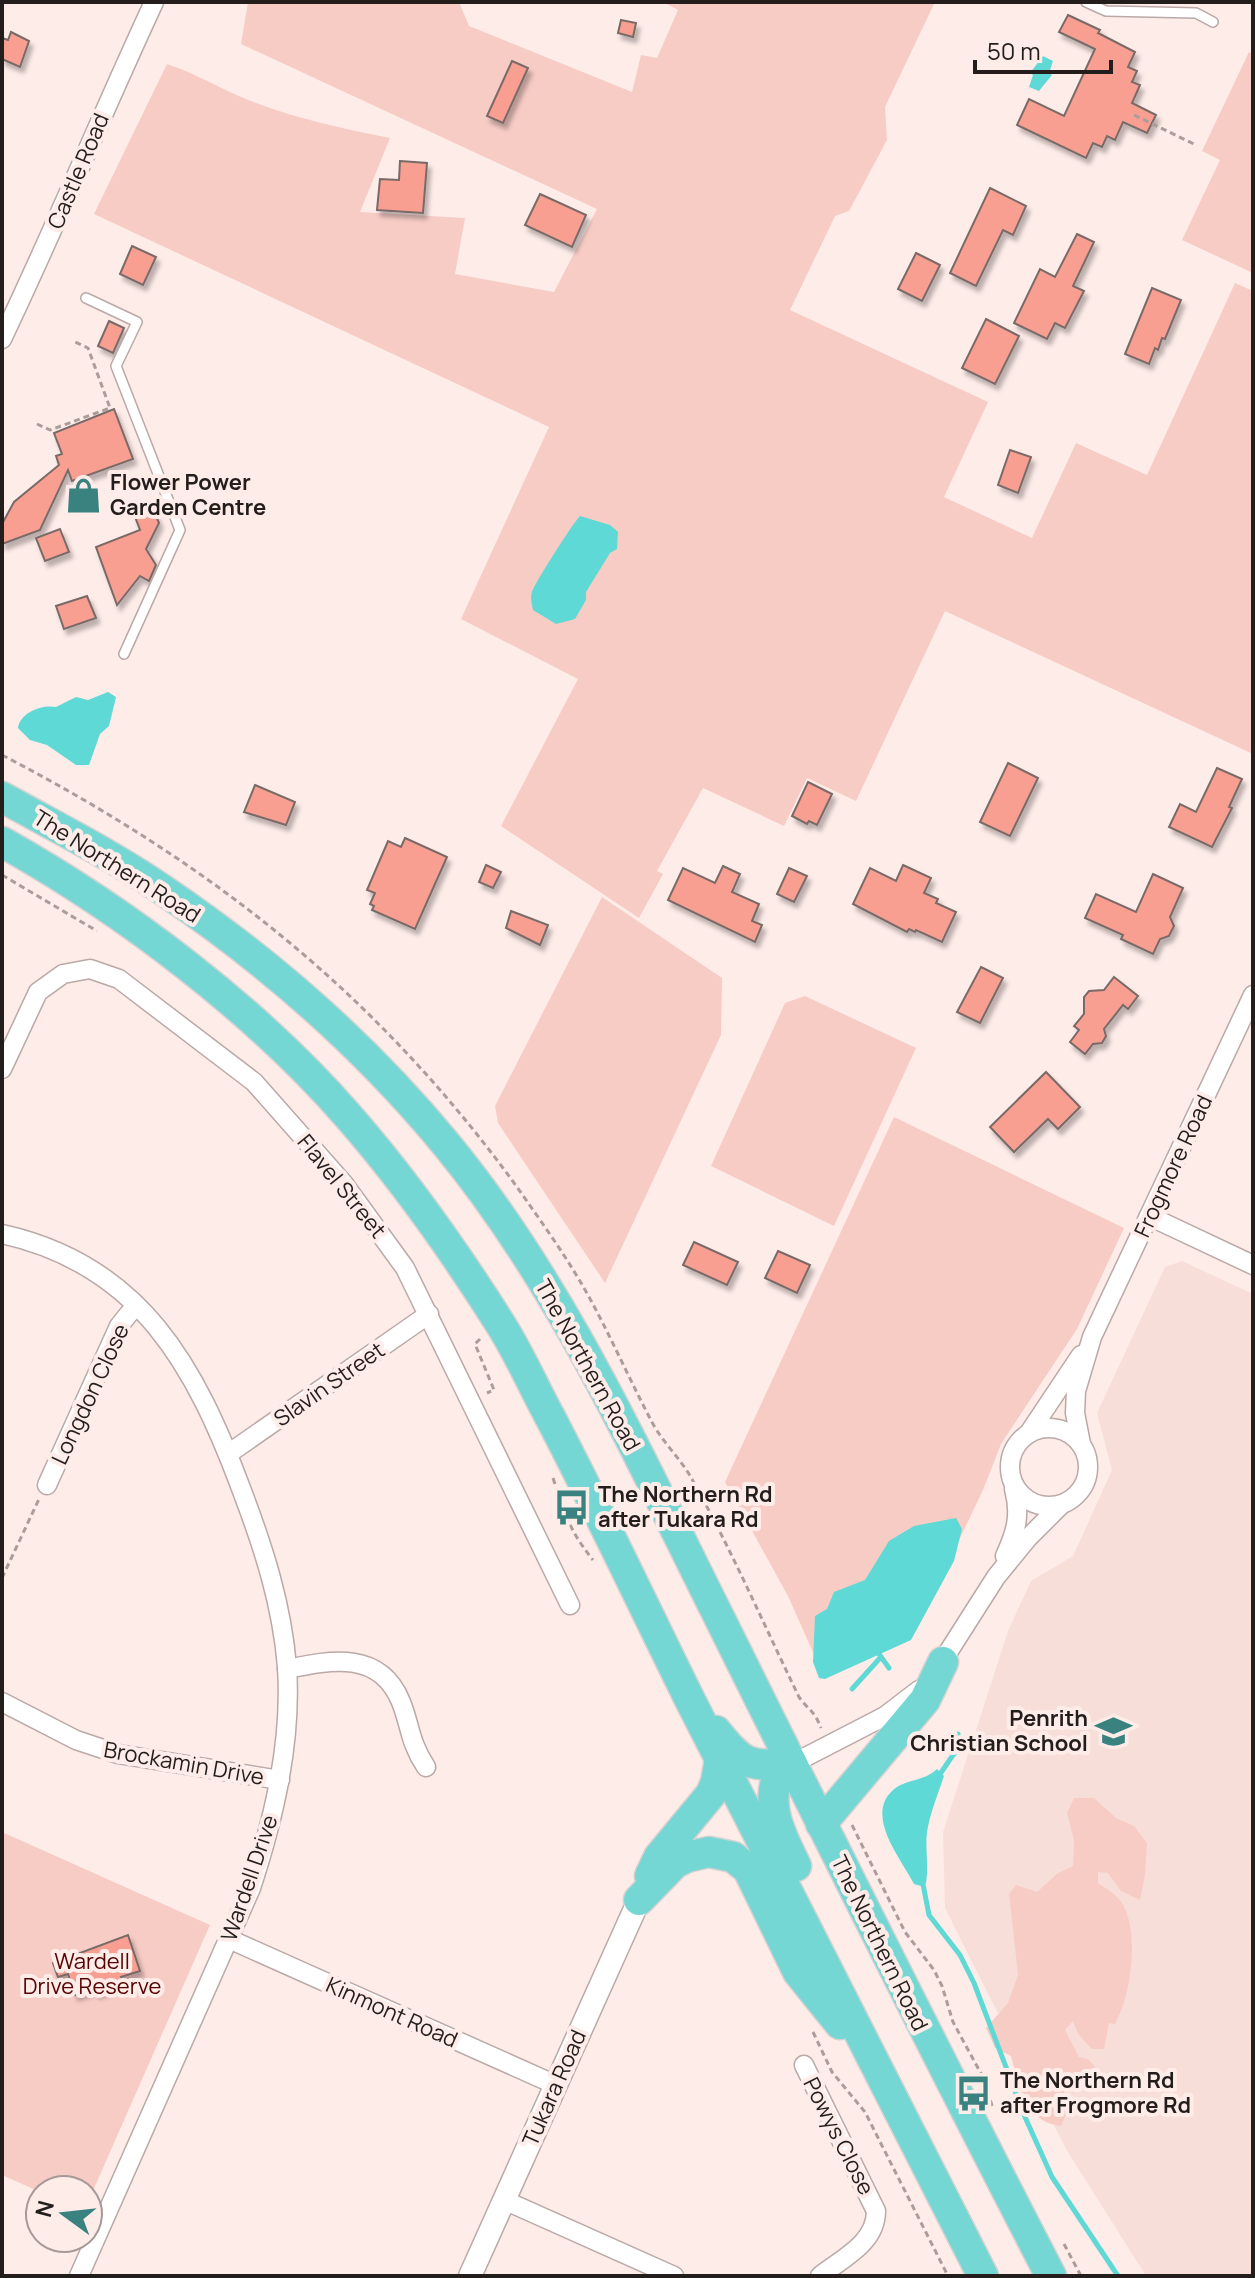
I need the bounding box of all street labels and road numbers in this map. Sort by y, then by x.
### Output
street label: Castle Road [40,109,116,233]
street label: The Northern Road [28,802,206,930]
street label: Frogmore Road [1127,1090,1219,1242]
street label: Flavel Street [291,1128,393,1244]
street label: The Northern Road [528,1274,648,1456]
street label: Longdon Close [44,1319,136,1469]
street label: Slavin Street [268,1335,391,1433]
street label: Brockamin Drive [102,1734,267,1792]
street label: Wardell Drive [213,1811,285,1945]
street label: The Northern Road [824,1850,936,2036]
street label: Kinmont Road [321,1970,463,2054]
street label: Tukara Road [515,2025,593,2151]
street label: Powys Close [797,2072,882,2200]

